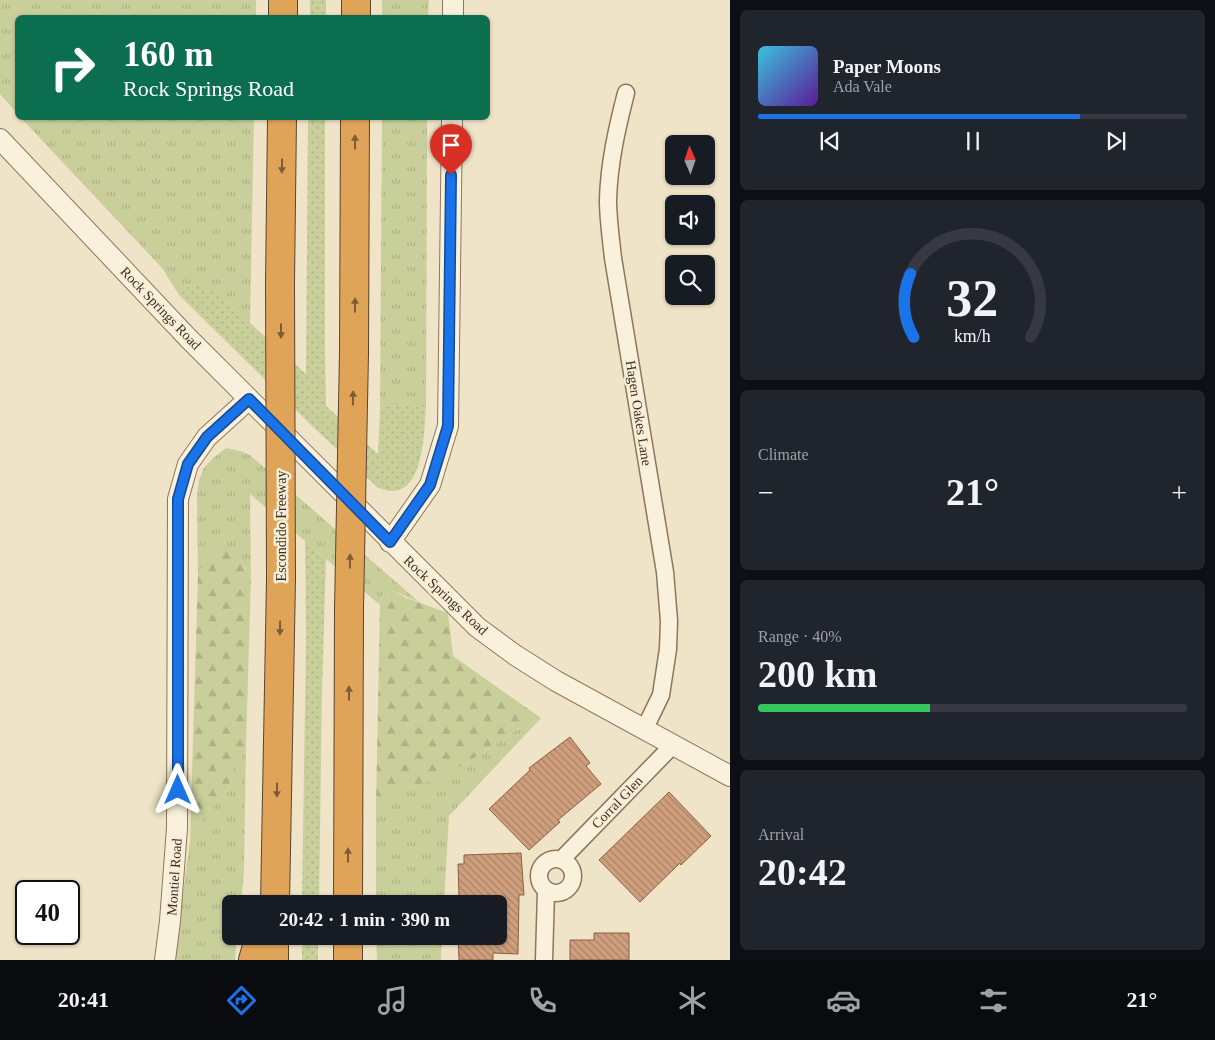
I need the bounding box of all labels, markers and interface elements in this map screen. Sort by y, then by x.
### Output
icon: right [40,35,105,100]
text: 160 m [123,35,213,74]
text: Paper Moons [833,56,941,77]
text: Rock Springs Road [123,76,294,101]
text: Ada Vale [833,78,892,95]
pin [430,124,472,175]
icon: previous [816,127,844,155]
icon: pause [959,127,987,155]
icon: next [1102,127,1130,155]
icon: arrive [437,131,465,159]
one-way arrow [351,134,359,150]
north arrow [665,135,715,185]
map controls [665,135,715,305]
one-way arrow [278,158,286,174]
button: sound [665,195,715,245]
button: search [665,255,715,305]
street label: Rock Springs Road [117,264,204,353]
text: 32 [947,270,999,327]
one-way arrow [351,296,359,312]
one-way arrow [277,324,285,340]
text: km/h [954,326,991,346]
street label: Hagen Oakes Lane [623,359,654,467]
one-way arrow [350,390,358,406]
text: Climate [758,446,809,463]
street label: Escondido Freeway [274,471,289,581]
text: 21° [946,471,999,513]
text: − [758,477,774,508]
text: + [1171,477,1187,508]
one-way arrow [346,552,354,568]
street label: Rock Springs Road [401,553,491,638]
one-way arrow [276,620,284,636]
text: Range · 40% [758,628,842,645]
text: 200 km [758,653,877,695]
one-way arrow [345,684,353,700]
position arrow [151,763,203,815]
street label: Corral Glen [589,773,646,831]
one-way arrow [272,783,280,799]
text: Arrival [758,826,804,843]
street label: Montiel Road [164,838,185,916]
one-way arrow [344,847,352,863]
text: 20:42 [758,851,847,893]
speed limit sign: 40 [15,880,80,945]
text: 20:42 · 1 min · 390 m [279,909,450,930]
icon: directions [224,983,259,1018]
icon: music [375,983,410,1018]
icon: phone [525,983,560,1018]
icon: climate [675,983,710,1018]
icon: car [826,983,861,1018]
icon: filters [976,983,1011,1018]
text: 20:41 [58,987,109,1012]
text: 21° [1126,987,1157,1012]

